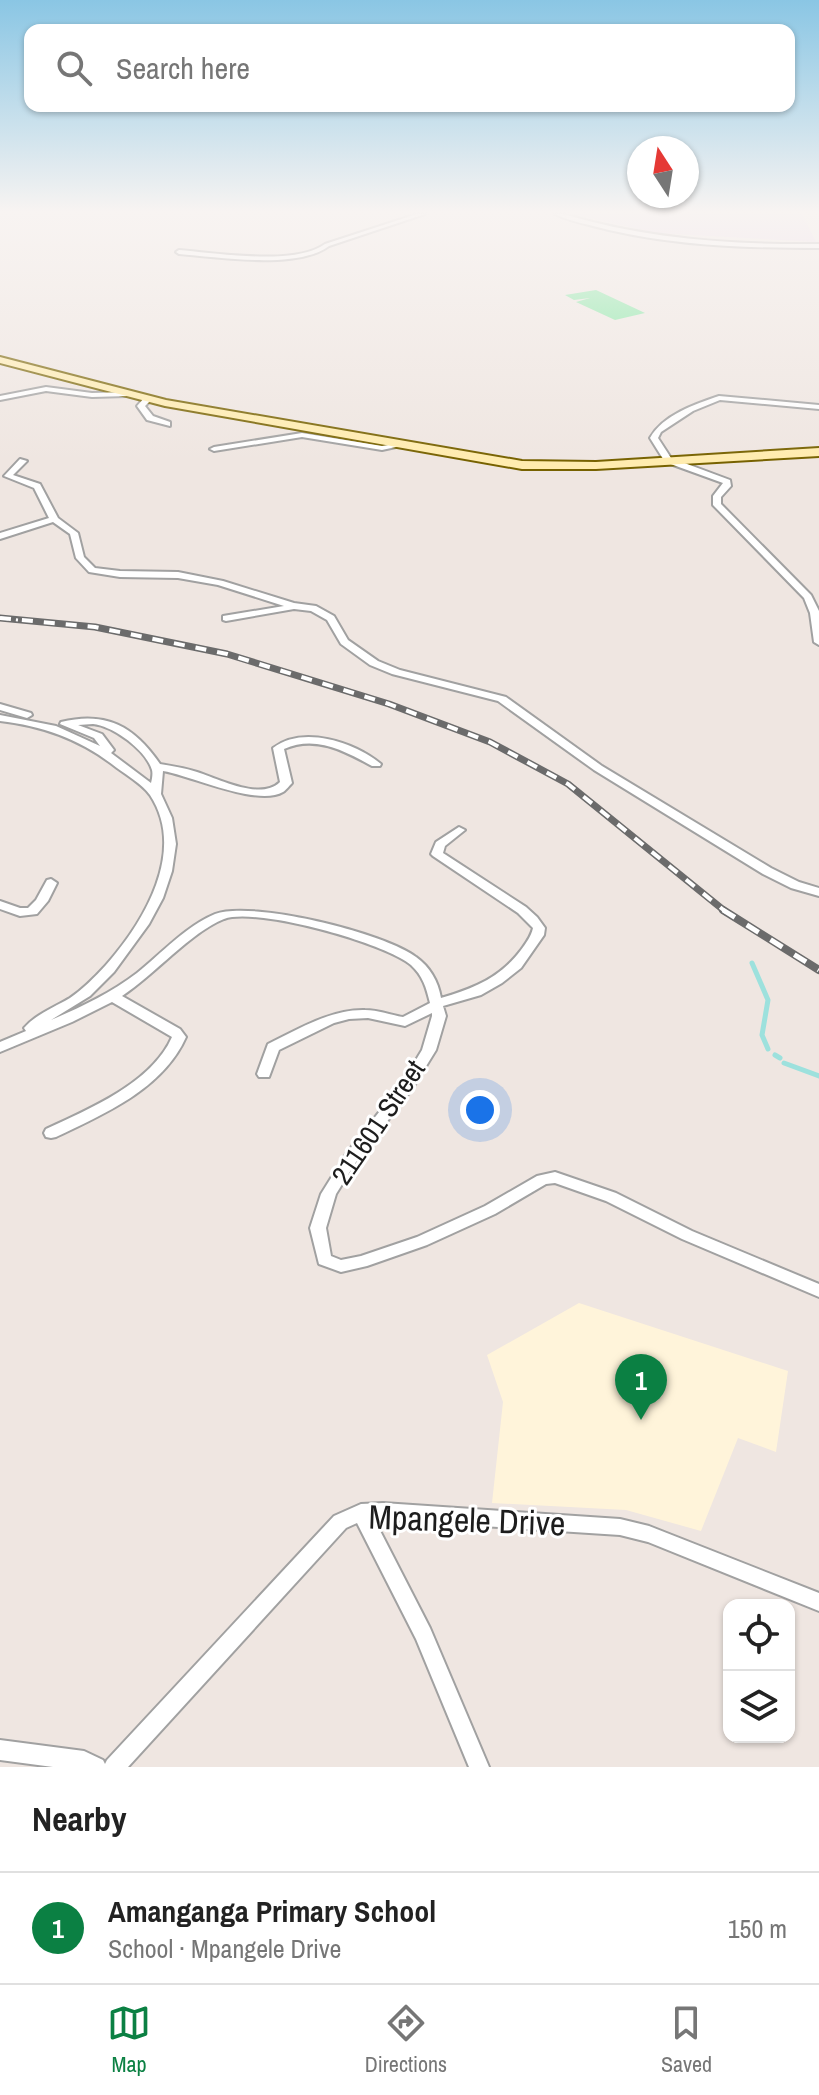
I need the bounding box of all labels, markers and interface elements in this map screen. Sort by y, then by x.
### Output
search box [24,24,795,112]
icon: search [52,46,96,90]
text: Search here [116,48,250,88]
north arrow [627,136,699,208]
street label: 211601 Street [322,1052,434,1192]
your location [460,1090,500,1130]
pin: 1 [615,1354,667,1420]
street label: Mpangele Drive [368,1494,566,1546]
map controls [723,1599,795,1743]
button: locate [723,1599,795,1671]
button: layers [723,1671,795,1743]
text: Nearby [32,1796,127,1842]
text: Amanganga Primary School [108,1891,436,1931]
text: 1 [52,1911,64,1946]
text: 150 m [728,1911,787,1946]
text: School · Mpangele Drive [108,1931,341,1966]
tab: Map [107,2001,151,2079]
tab: Directions [365,2001,447,2079]
tab: Saved [661,2001,712,2079]

